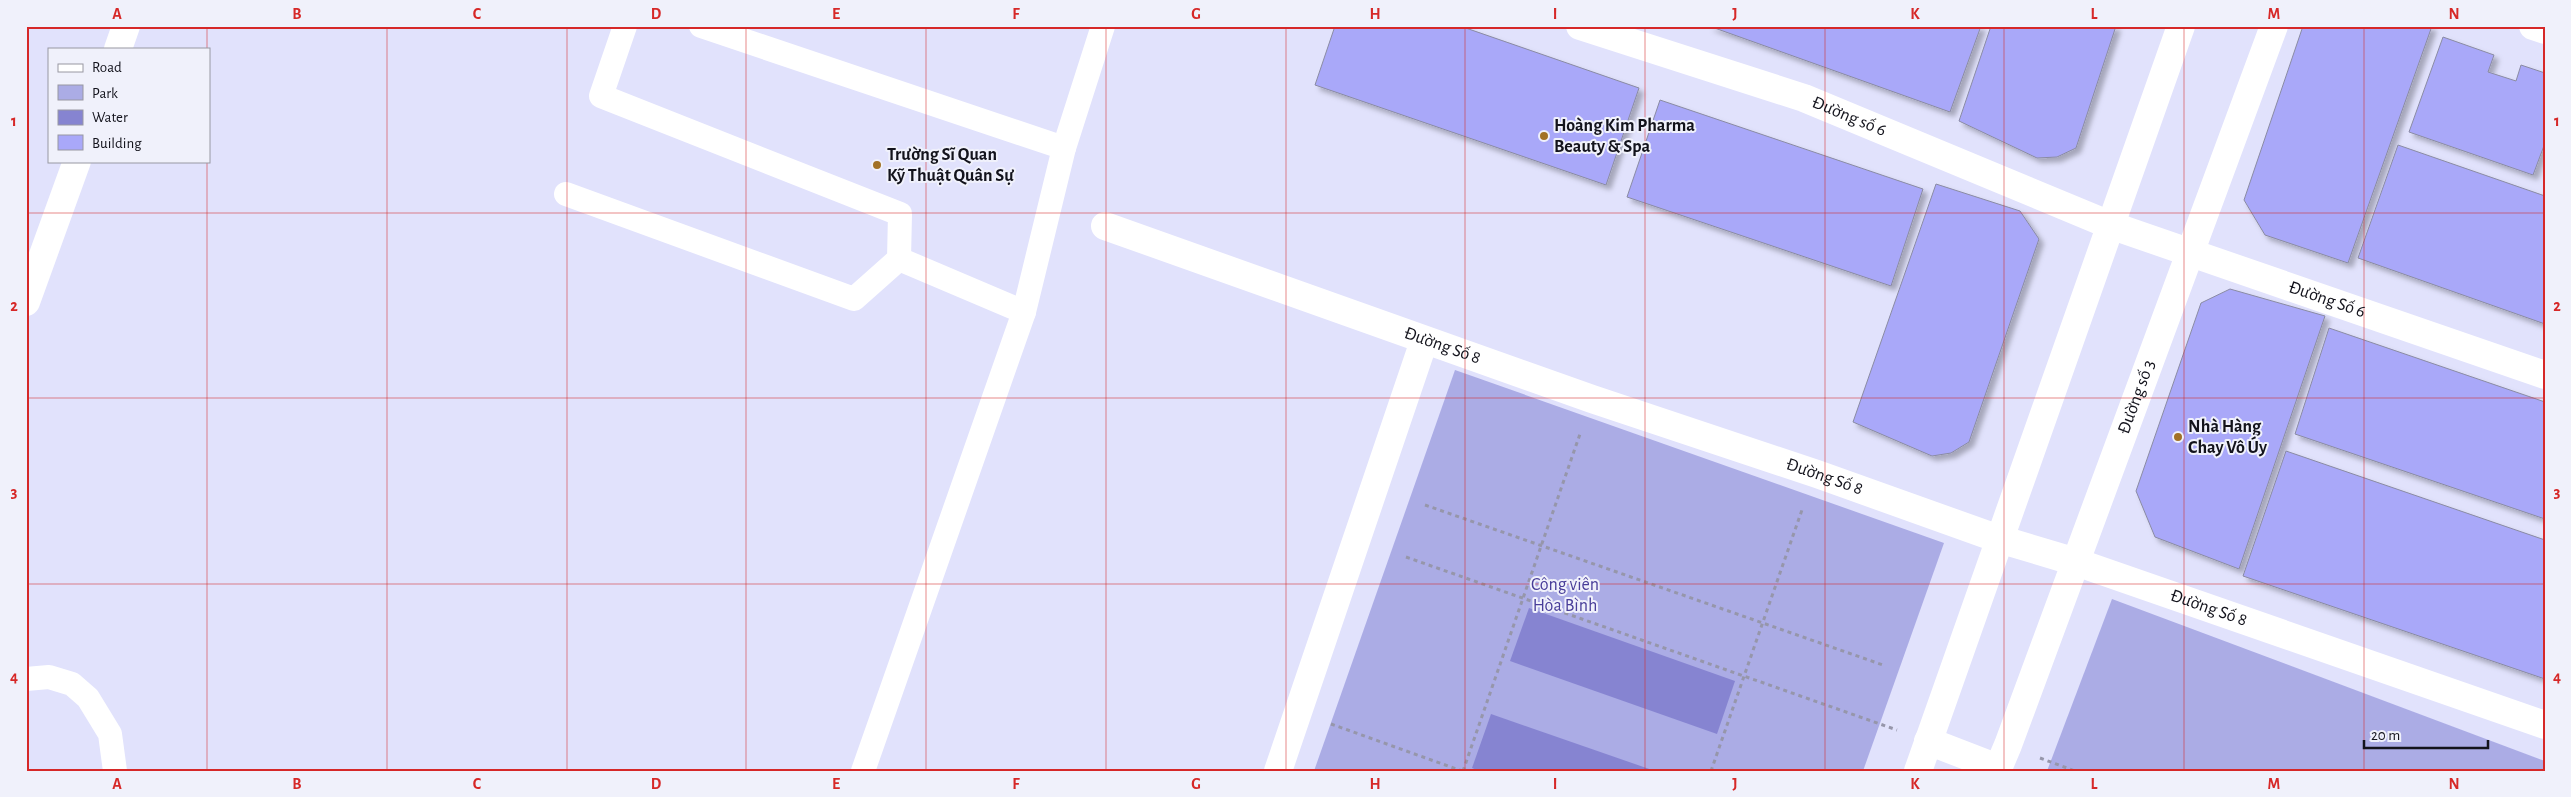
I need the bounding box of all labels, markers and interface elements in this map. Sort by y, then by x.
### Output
text: A [112,6,122,22]
text: B [292,6,302,22]
text: C [473,6,482,22]
text: D [651,6,662,22]
text: E [832,6,840,22]
text: F [1012,6,1020,22]
text: G [1191,6,1201,22]
text: H [1369,6,1381,22]
text: I [1553,6,1557,22]
text: J [1732,6,1738,22]
text: K [1910,6,1920,22]
text: L [2091,6,2098,22]
text: M [2268,6,2280,22]
text: N [2448,6,2460,22]
legend [48,48,210,162]
text: Road [92,60,122,75]
text: Park [92,86,118,101]
street label: Đường số 6 [1809,93,1889,140]
text: Water [92,110,128,125]
text: 1 [11,113,17,129]
text: 1 [2554,113,2560,129]
place label: Hoàng Kim Pharma Beauty & Spa [1554,117,1695,156]
marker: Hoàng Kim Pharma Beauty & Spa [1538,130,1550,142]
text: Building [92,136,142,151]
place label: Trường Sĩ Quan Kỹ Thuật Quân Sự [887,146,1014,185]
marker: Trường Sĩ Quan Kỹ Thuật Quân Sự [871,159,883,171]
street label: Đường Số 6 [2286,278,2368,321]
text: 2 [10,298,18,314]
text: 2 [2553,298,2561,314]
street label: Đường Số 8 [1402,324,1483,368]
street label: Đường số 3 [2115,358,2159,437]
place label: Nhà Hàng Chay Vô Úy [2188,418,2268,457]
marker: Nhà Hàng Chay Vô Úy [2172,431,2184,443]
street label: Đường Số 8 [1784,455,1865,499]
text: 3 [11,484,18,500]
text: 3 [2554,484,2561,500]
park label: Công viên Hòa Bình [1531,576,1599,615]
street label: Đường Số 8 [2168,586,2249,630]
text: 4 [10,669,18,685]
text: 4 [2553,669,2561,685]
scale bar [2364,717,2487,749]
text: 20 m [2371,728,2400,743]
text: A [112,776,122,792]
text: B [292,776,302,792]
text: C [473,776,482,792]
text: D [651,776,662,792]
text: E [832,776,840,792]
text: F [1012,776,1020,792]
text: G [1191,776,1201,792]
text: H [1369,776,1381,792]
text: I [1553,776,1557,792]
text: J [1732,776,1738,792]
text: K [1910,776,1920,792]
text: L [2091,776,2098,792]
text: M [2268,776,2280,792]
text: N [2448,776,2460,792]

